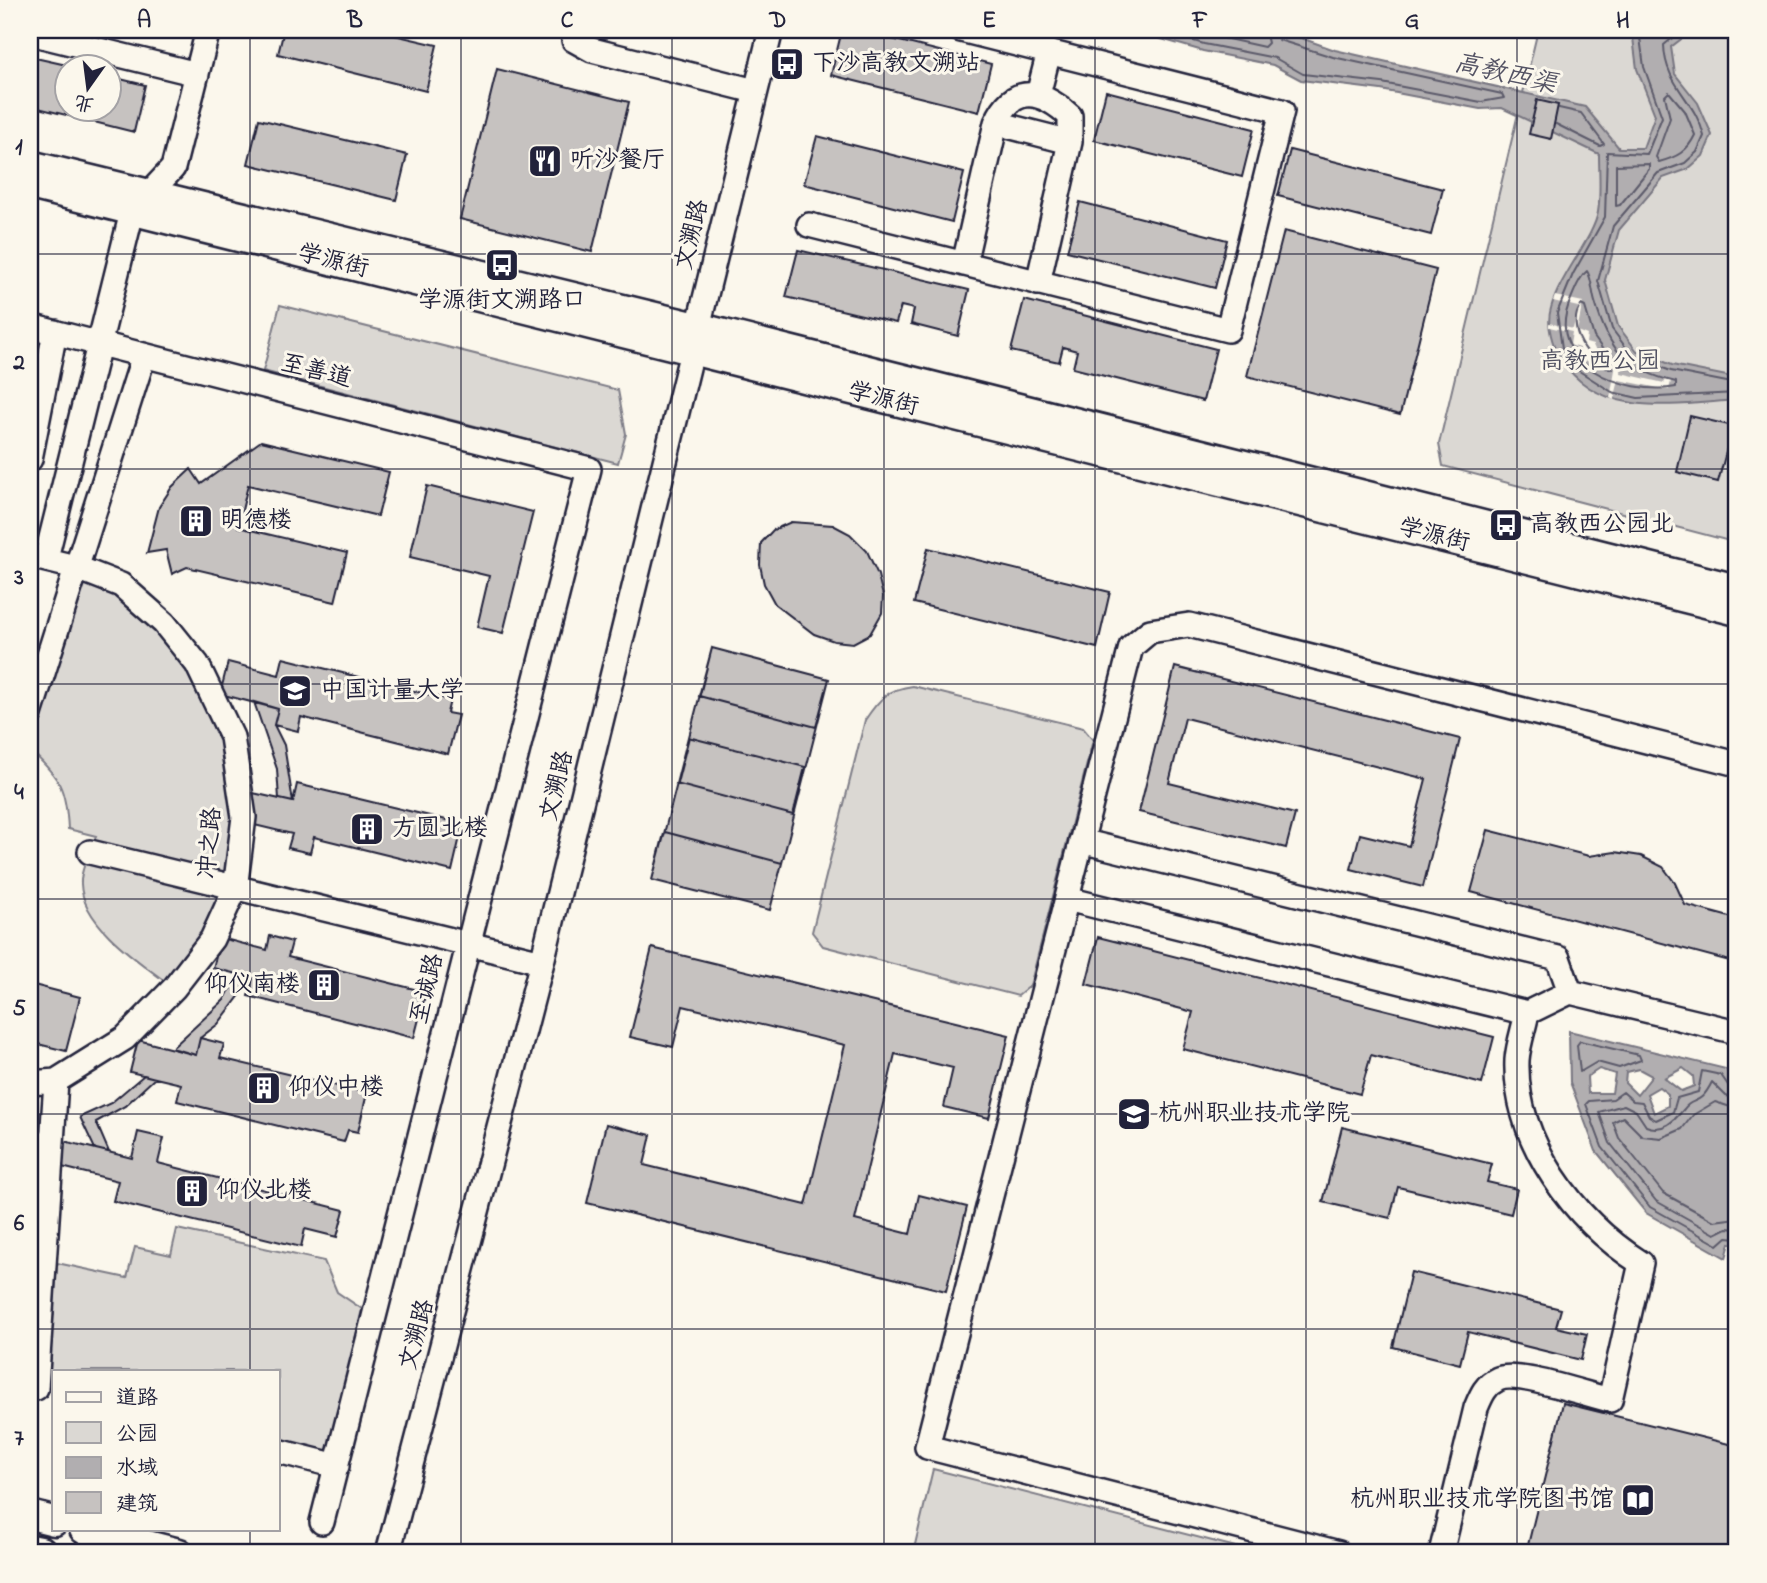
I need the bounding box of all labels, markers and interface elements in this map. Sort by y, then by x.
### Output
text: A [137,5,151,38]
text: B [346,5,363,38]
text: C [561,5,574,38]
text: D [769,5,786,38]
text: E [982,5,996,38]
text: F [1192,5,1208,38]
text: G [1405,5,1419,38]
text: H [1616,5,1630,38]
bus stop icon: 下沙高教文溯站 [768,45,806,83]
water label: 高教西渠 [1450,45,1562,106]
place label: 下沙高教文溯站 [812,47,980,82]
north arrow [52,52,122,122]
text: 北 [72,87,97,117]
text: 1 [15,132,23,165]
restaurant icon: 听沙餐厅 [526,142,564,180]
place label: 听沙餐厅 [570,144,666,179]
street label: 文溯路 [667,196,719,274]
street label: 学源街 [294,236,372,288]
bus stop icon: 学源街文溯路口 [483,246,521,284]
place label: 学源街文溯路口 [418,284,586,319]
park label: 高教西公园 [1540,345,1660,380]
street label: 至善道 [277,346,355,398]
text: 2 [12,347,25,380]
street label: 学源街 [844,374,922,426]
building icon: 明德楼 [177,502,215,540]
place label: 明德楼 [220,504,292,539]
bus stop icon: 高教西公园北 [1487,506,1525,544]
place label: 高教西公园北 [1530,508,1674,543]
street label: 学源街 [1395,510,1473,562]
text: 3 [13,562,24,595]
school or university icon: 中国计量大学 [276,672,314,710]
place label: 中国计量大学 [320,674,464,709]
street label: 文溯路 [532,747,584,825]
text: 4 [14,777,24,810]
street label: 冲之路 [190,806,232,880]
building icon: 方圆北楼 [348,810,386,848]
place label: 方圆北楼 [392,812,488,847]
street label: 至诚路 [402,950,454,1028]
building icon: 仰仪南楼 [305,966,343,1004]
place label: 仰仪南楼 [204,968,300,1003]
text: 5 [12,993,26,1026]
building icon: 仰仪中楼 [245,1069,283,1107]
place label: 仰仪中楼 [288,1071,384,1106]
school or university icon: 杭州职业技术学院 [1115,1095,1153,1133]
place label: 杭州职业技术学院 [1158,1097,1350,1132]
building icon: 仰仪北楼 [173,1172,211,1210]
place label: 仰仪北楼 [216,1174,312,1209]
text: 6 [14,1208,25,1241]
street label: 文溯路 [392,1296,444,1374]
legend [52,1370,280,1530]
text: 道路 [116,1384,158,1414]
text: 公园 [116,1420,158,1450]
text: 7 [14,1423,24,1456]
text: 水域 [116,1454,158,1484]
library icon: 杭州职业技术学院图书馆 [1619,1481,1657,1519]
place label: 杭州职业技术学院图书馆 [1350,1483,1614,1518]
text: 建筑 [116,1490,158,1520]

